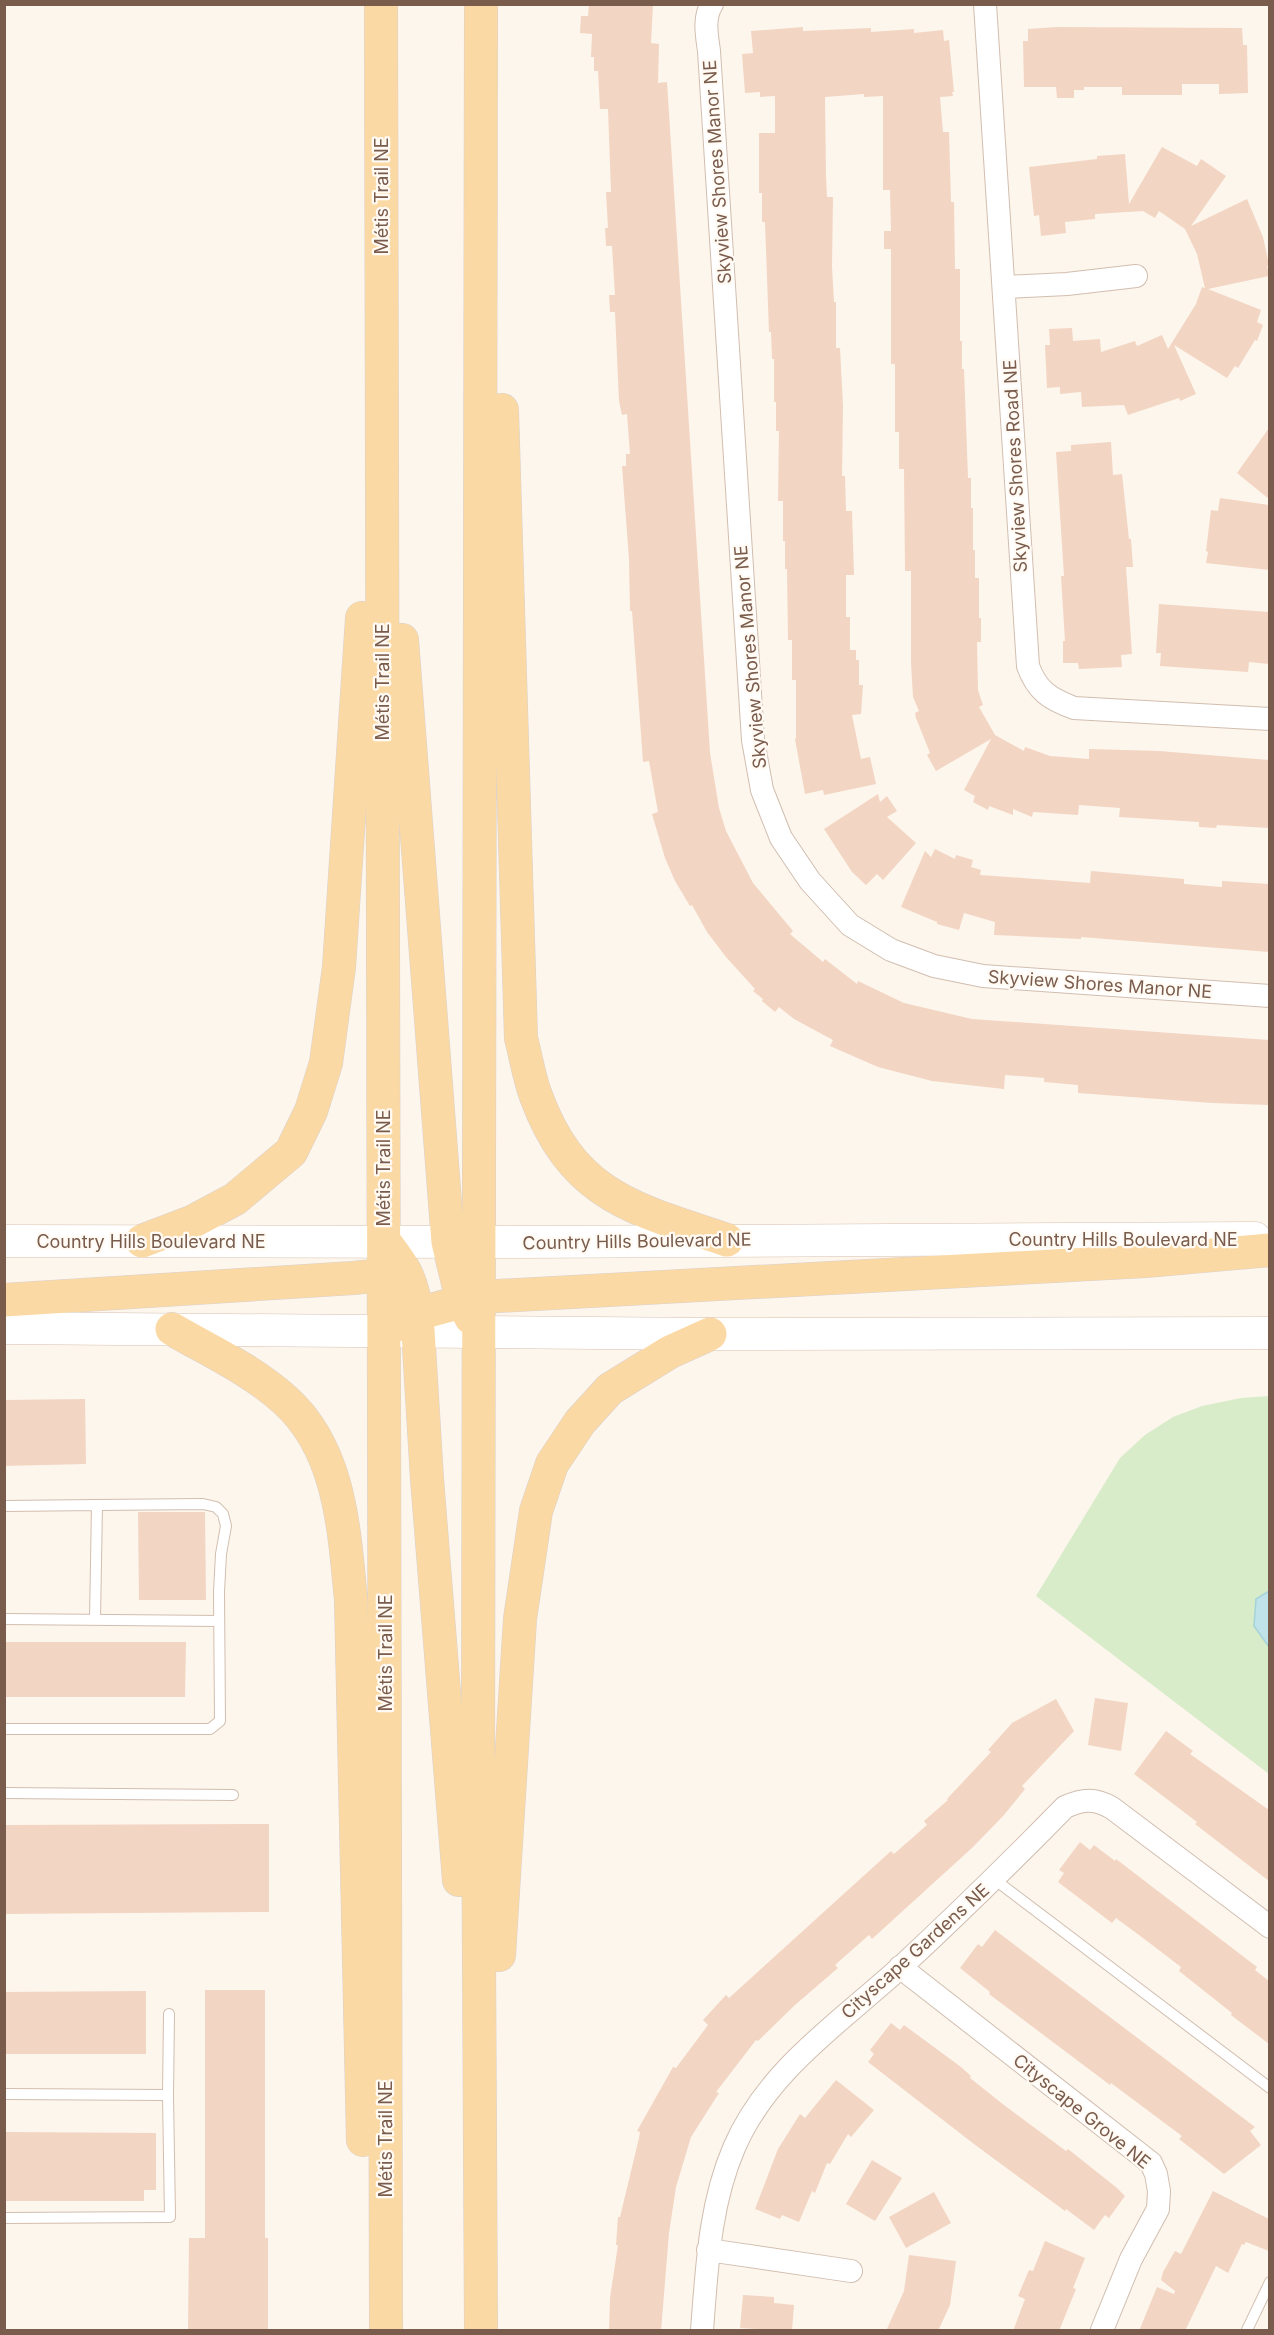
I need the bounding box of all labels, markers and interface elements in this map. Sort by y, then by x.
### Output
street label: Skyview Shores Manor NE [699,59,735,285]
street label: Métis Trail NE [371,137,392,255]
street label: Skyview Shores Road NE [999,359,1031,573]
street label: Skyview Shores Manor NE [730,544,770,770]
street label: Métis Trail NE [372,623,393,741]
street label: Skyview Shores Manor NE [987,966,1213,1002]
street label: Métis Trail NE [373,1109,394,1227]
street label: Country Hills Boulevard NE [522,1229,752,1253]
street label: Country Hills Boulevard NE [1008,1229,1238,1250]
street label: Country Hills Boulevard NE [36,1231,266,1252]
street label: Métis Trail NE [375,1594,396,1712]
street label: Cityscape Gardens NE [837,1879,993,2023]
street label: Cityscape Grove NE [1009,2049,1155,2173]
street label: Métis Trail NE [375,2080,396,2198]

